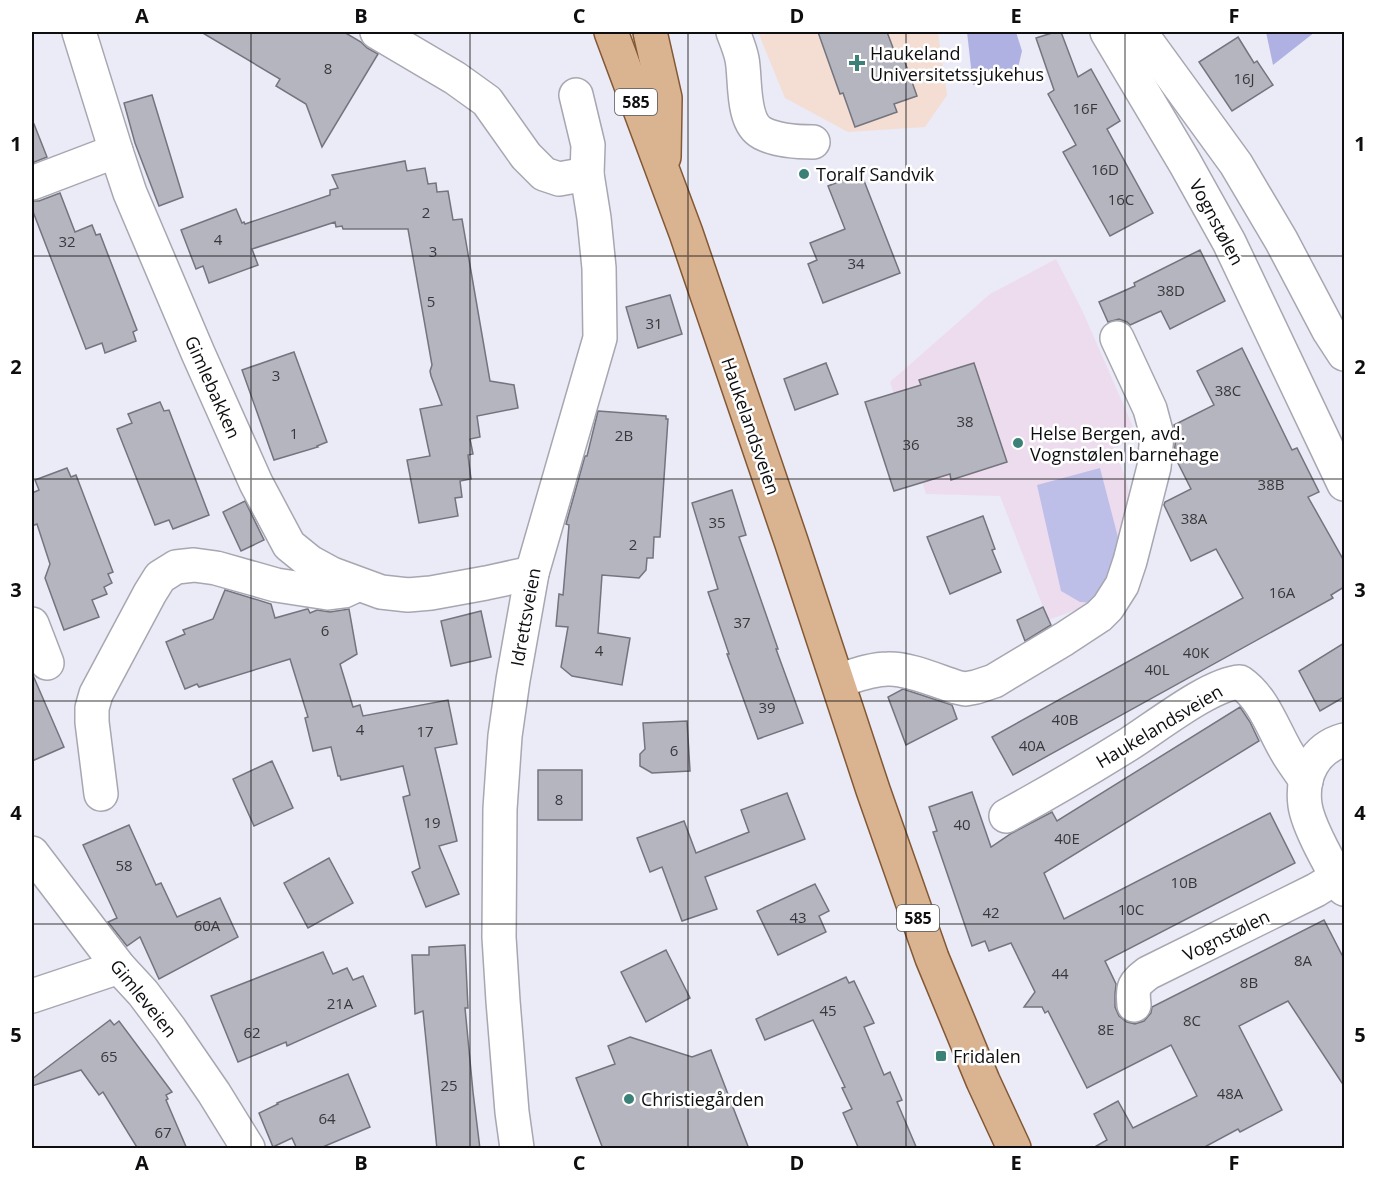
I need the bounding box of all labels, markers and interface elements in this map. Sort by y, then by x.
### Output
text: A [135,2,149,29]
text: B [354,2,368,29]
text: C [573,2,586,29]
text: D [790,2,804,29]
text: E [1010,2,1022,29]
text: F [1229,2,1239,29]
place label: Haukeland Universitetssjukehus [870,41,1044,86]
marker: Haukeland Universitetssjukehus [848,54,866,72]
house number: 8 [324,58,332,78]
house number: 16J [1233,68,1255,88]
road number: 585 [615,89,657,115]
house number: 16F [1073,98,1098,118]
text: 1 [10,130,22,157]
text: 1 [1354,130,1366,157]
house number: 16D [1091,159,1119,179]
place label: Toralf Sandvik [816,162,935,186]
marker: Toralf Sandvik [797,167,811,181]
street label: Vognstølen [1184,175,1250,269]
house number: 16C [1108,189,1134,209]
house number: 2 [422,202,430,222]
house number: 4 [214,229,223,249]
house number: 32 [58,231,76,251]
house number: 3 [429,241,437,261]
house number: 34 [847,253,865,273]
house number: 38D [1157,280,1185,300]
house number: 5 [427,291,435,311]
house number: 31 [645,313,663,333]
street label: Gimlebakken [180,332,246,442]
text: 2 [10,353,22,380]
text: 2 [1354,353,1366,380]
street label: Haukelandsveien [716,354,786,498]
house number: 3 [272,365,280,385]
house number: 38C [1215,380,1241,400]
house number: 38 [956,411,974,431]
place label: Helse Bergen, avd. Vognstølen barnehage [1030,421,1219,466]
house number: 1 [290,423,298,443]
house number: 2B [615,425,633,445]
house number: 36 [902,434,920,454]
marker: Helse Bergen, avd. Vognstølen barnehage [1011,436,1025,450]
house number: 38B [1258,474,1284,494]
house number: 38A [1181,508,1208,528]
house number: 35 [708,512,726,532]
house number: 2 [629,534,637,554]
street label: Idrettsveien [505,566,545,668]
text: 3 [10,576,22,603]
text: 3 [1354,576,1366,603]
house number: 16A [1269,582,1296,602]
house number: 37 [733,612,751,632]
house number: 6 [321,620,329,640]
house number: 4 [595,640,604,660]
house number: 40K [1183,642,1210,662]
house number: 40L [1145,659,1170,679]
street label: Haukelandsveien [1091,679,1227,773]
house number: 39 [758,697,776,717]
house number: 40B [1052,709,1078,729]
house number: 4 [356,719,365,739]
house number: 17 [416,721,434,741]
house number: 40A [1019,735,1046,755]
house number: 6 [670,740,678,760]
house number: 8 [555,789,563,809]
text: 4 [10,799,22,826]
text: 4 [1354,799,1366,826]
house number: 19 [423,812,441,832]
house number: 40 [953,814,971,834]
house number: 40E [1054,828,1080,848]
house number: 58 [115,855,133,875]
house number: 10B [1171,872,1197,892]
house number: 10C [1118,899,1144,919]
house number: 42 [982,902,1000,922]
street label: Vognstølen [1179,904,1273,966]
road number: 585 [897,905,939,931]
house number: 43 [789,907,807,927]
house number: 60A [194,915,221,935]
house number: 8A [1294,950,1313,970]
street label: Gimleveien [105,954,183,1042]
house number: 44 [1051,963,1069,983]
house number: 8B [1240,972,1258,992]
house number: 21A [327,993,354,1013]
house number: 45 [819,1000,837,1020]
house number: 8C [1183,1010,1201,1030]
house number: 8E [1098,1019,1114,1039]
text: 5 [10,1021,22,1048]
text: 5 [1354,1021,1366,1048]
house number: 62 [243,1022,261,1042]
place label: Fridalen [953,1044,1021,1068]
house number: 65 [100,1046,118,1066]
marker: Fridalen [934,1049,948,1063]
house number: 25 [440,1075,458,1095]
house number: 48A [1217,1083,1244,1103]
place label: Christiegården [641,1087,764,1111]
marker: Christiegården [622,1092,636,1106]
house number: 64 [318,1108,336,1128]
house number: 67 [154,1122,172,1142]
text: A [135,1149,149,1176]
text: B [354,1149,368,1176]
text: C [573,1149,586,1176]
text: D [790,1149,804,1176]
text: E [1010,1149,1022,1176]
text: F [1229,1149,1239,1176]

